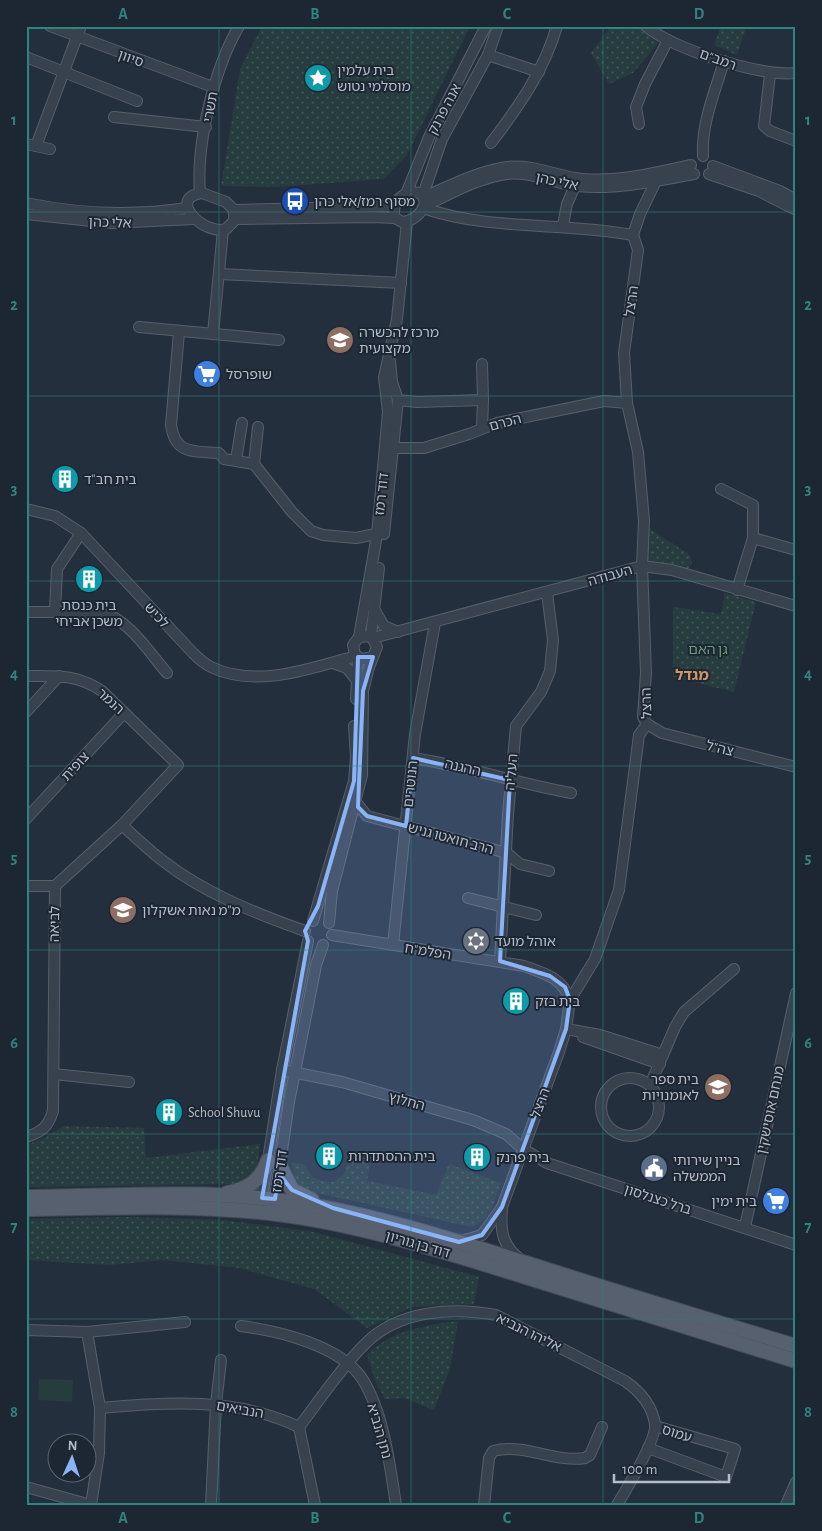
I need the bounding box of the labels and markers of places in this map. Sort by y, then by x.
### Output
place icon: בית עלמין מוסלמי נטוש [303,63,333,93]
place label: בית עלמין מוסלמי נטוש [337,64,411,94]
bus stop icon: מסוף רמז/אלי כהן [280,186,310,216]
place label: מסוף רמז/אלי כהן [314,195,415,209]
school or university icon: מרכז להכשרה מקצועית [325,325,355,355]
place label: מרכז להכשרה מקצועית [359,326,439,356]
supermarket icon: שופרסל [192,359,222,389]
place label: שופרסל [226,368,272,382]
building icon: בית חב"ד [50,464,80,494]
place label: בית חב"ד [84,473,137,487]
building icon: בית כנסת משכן אביחי [74,564,104,594]
place label: בית כנסת משכן אביחי [55,599,123,629]
school or university icon: מ"מ נאות אשקלון [108,895,138,925]
place label: מ"מ נאות אשקלון [142,904,241,918]
synagogue icon: אוהל מועד [461,926,491,956]
place label: אוהל מועד [495,935,556,949]
building icon: בית בזק [501,986,531,1016]
place label: בית בזק [535,995,580,1009]
school or university icon: בית ספר לאומנויות [703,1072,733,1102]
place label: בית ספר לאומנויות [642,1073,699,1103]
building icon: School Shuvu [154,1097,184,1127]
place label: School Shuvu [188,1106,260,1120]
building icon: בית ההסתדרות [314,1141,344,1171]
building icon: בית פרנק [462,1142,492,1172]
place label: בית ההסתדרות [348,1150,436,1164]
place label: בית פרנק [496,1151,550,1165]
public building icon: בניין שירותי הממשלה [639,1153,669,1183]
place label: בניין שירותי הממשלה [673,1154,740,1184]
supermarket icon: בית ימין [761,1186,791,1216]
place label: בית ימין [711,1195,757,1209]

